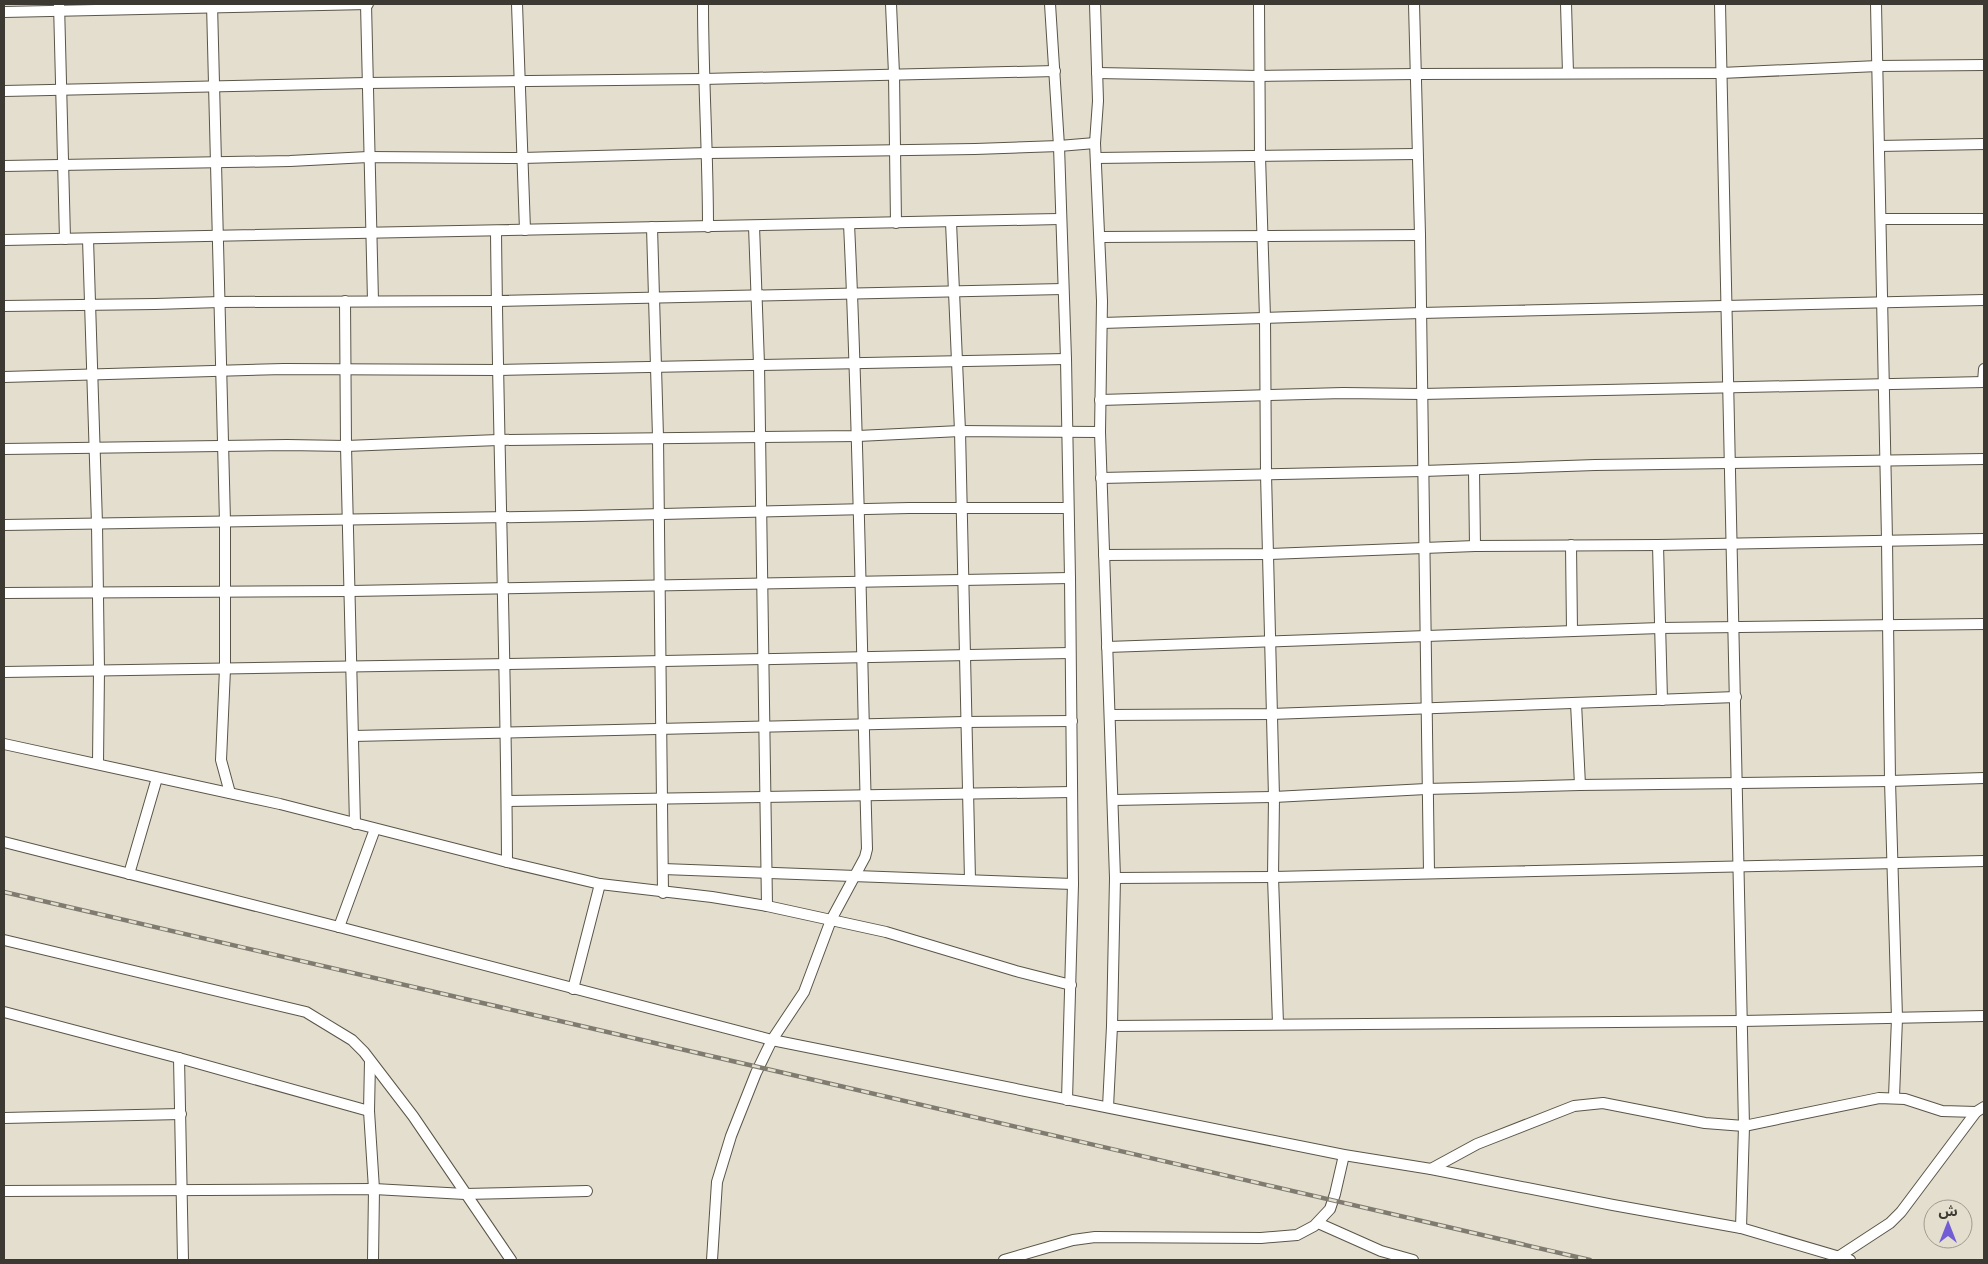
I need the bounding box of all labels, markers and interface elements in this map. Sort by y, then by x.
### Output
north arrow [1923,1199,1973,1249]
text: ش [1938,1202,1958,1220]

